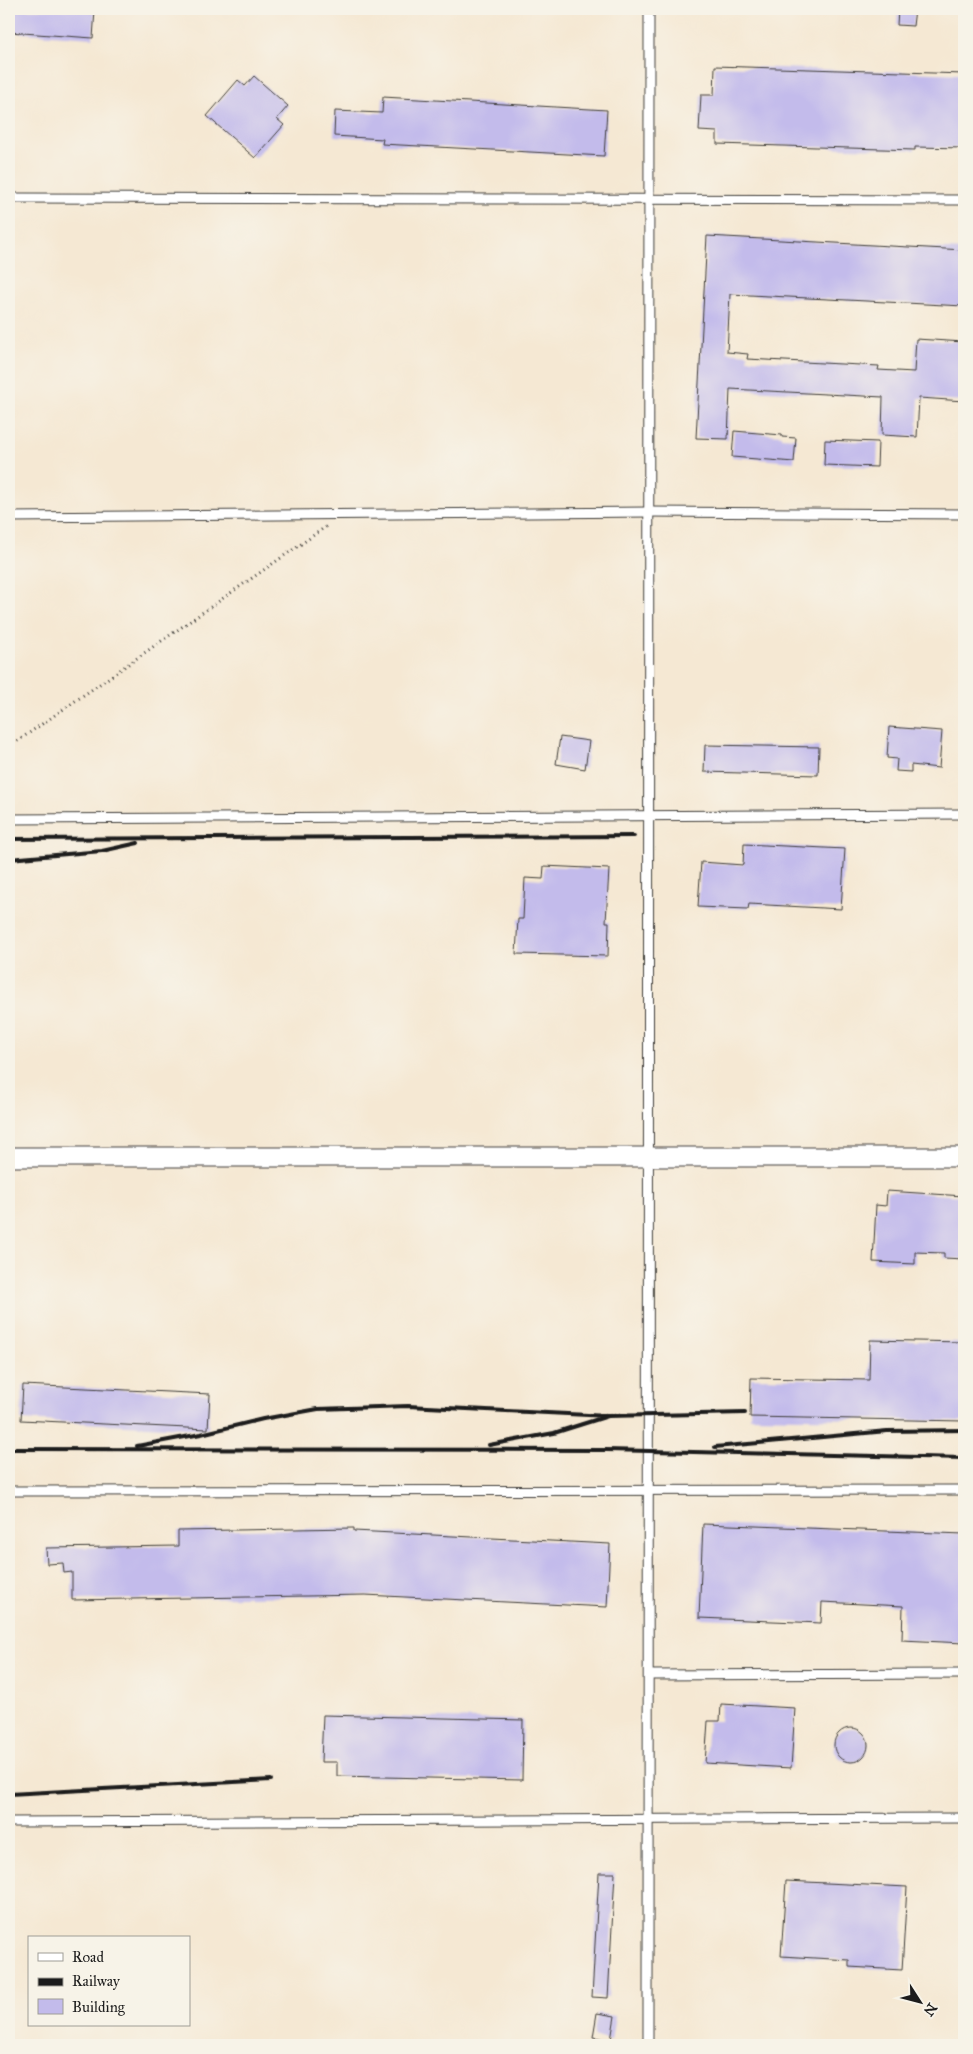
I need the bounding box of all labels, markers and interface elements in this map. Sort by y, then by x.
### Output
legend [28,1936,190,2026]
text: Road [72,1948,104,1966]
text: Railway [72,1972,121,1990]
north arrow [896,1976,946,2026]
text: Building [72,1998,126,2016]
text: N [920,2000,940,2019]

